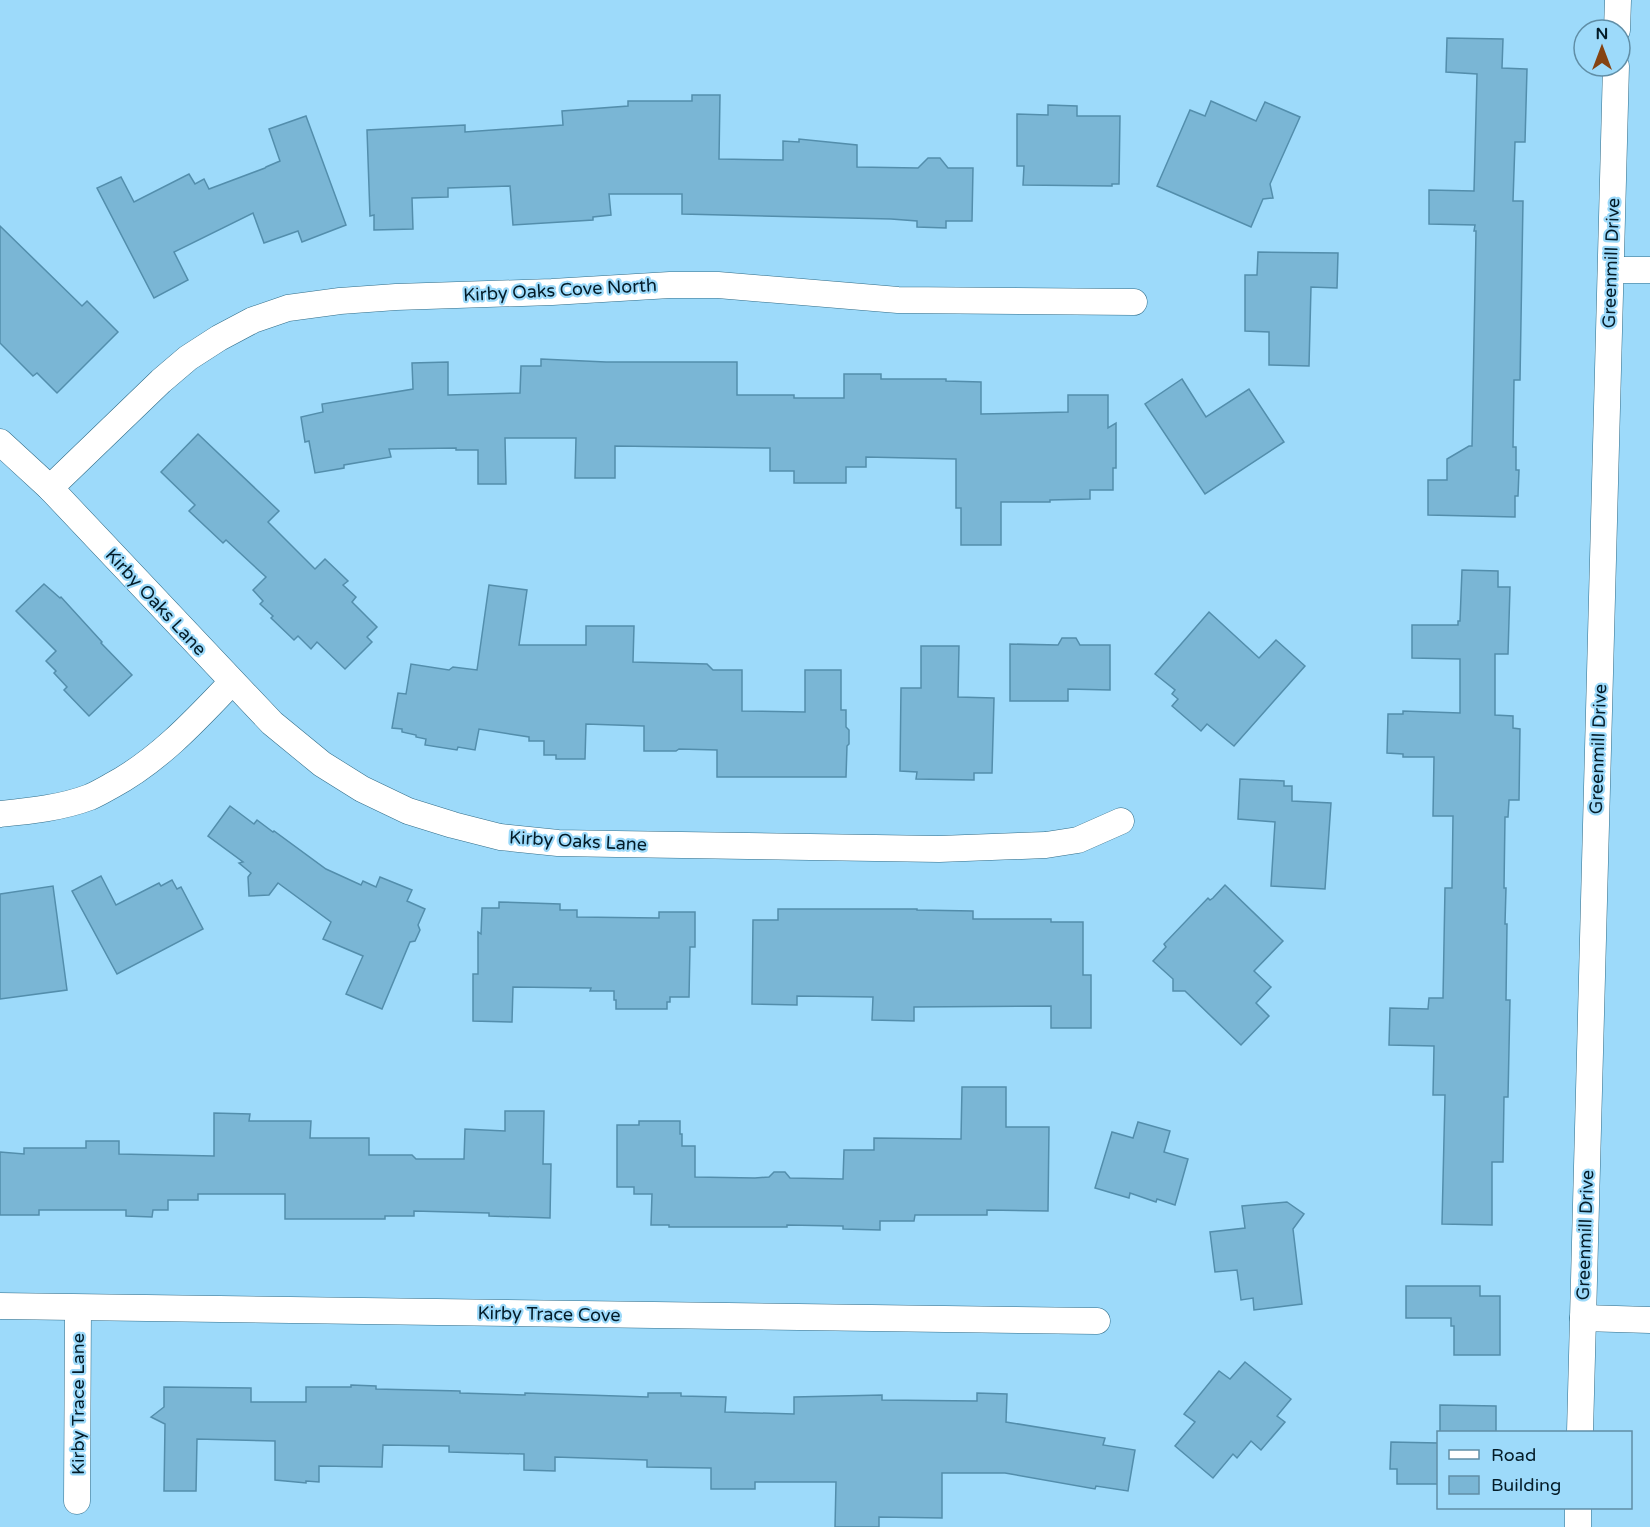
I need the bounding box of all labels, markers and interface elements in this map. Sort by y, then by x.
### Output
north arrow [1572,18,1632,78]
text: N [1596,24,1608,44]
street label: Greenmill Drive [1598,197,1624,329]
street label: Kirby Oaks Cove North [463,274,657,306]
street label: Kirby Oaks Lane [101,544,211,660]
street label: Greenmill Drive [1585,683,1611,815]
street label: Kirby Oaks Lane [508,826,648,856]
street label: Greenmill Drive [1572,1169,1598,1301]
street label: Kirby Trace Cove [477,1302,621,1326]
street label: Kirby Trace Lane [67,1333,89,1475]
legend [1437,1431,1632,1509]
text: Road [1491,1444,1536,1466]
text: Building [1491,1474,1561,1496]

